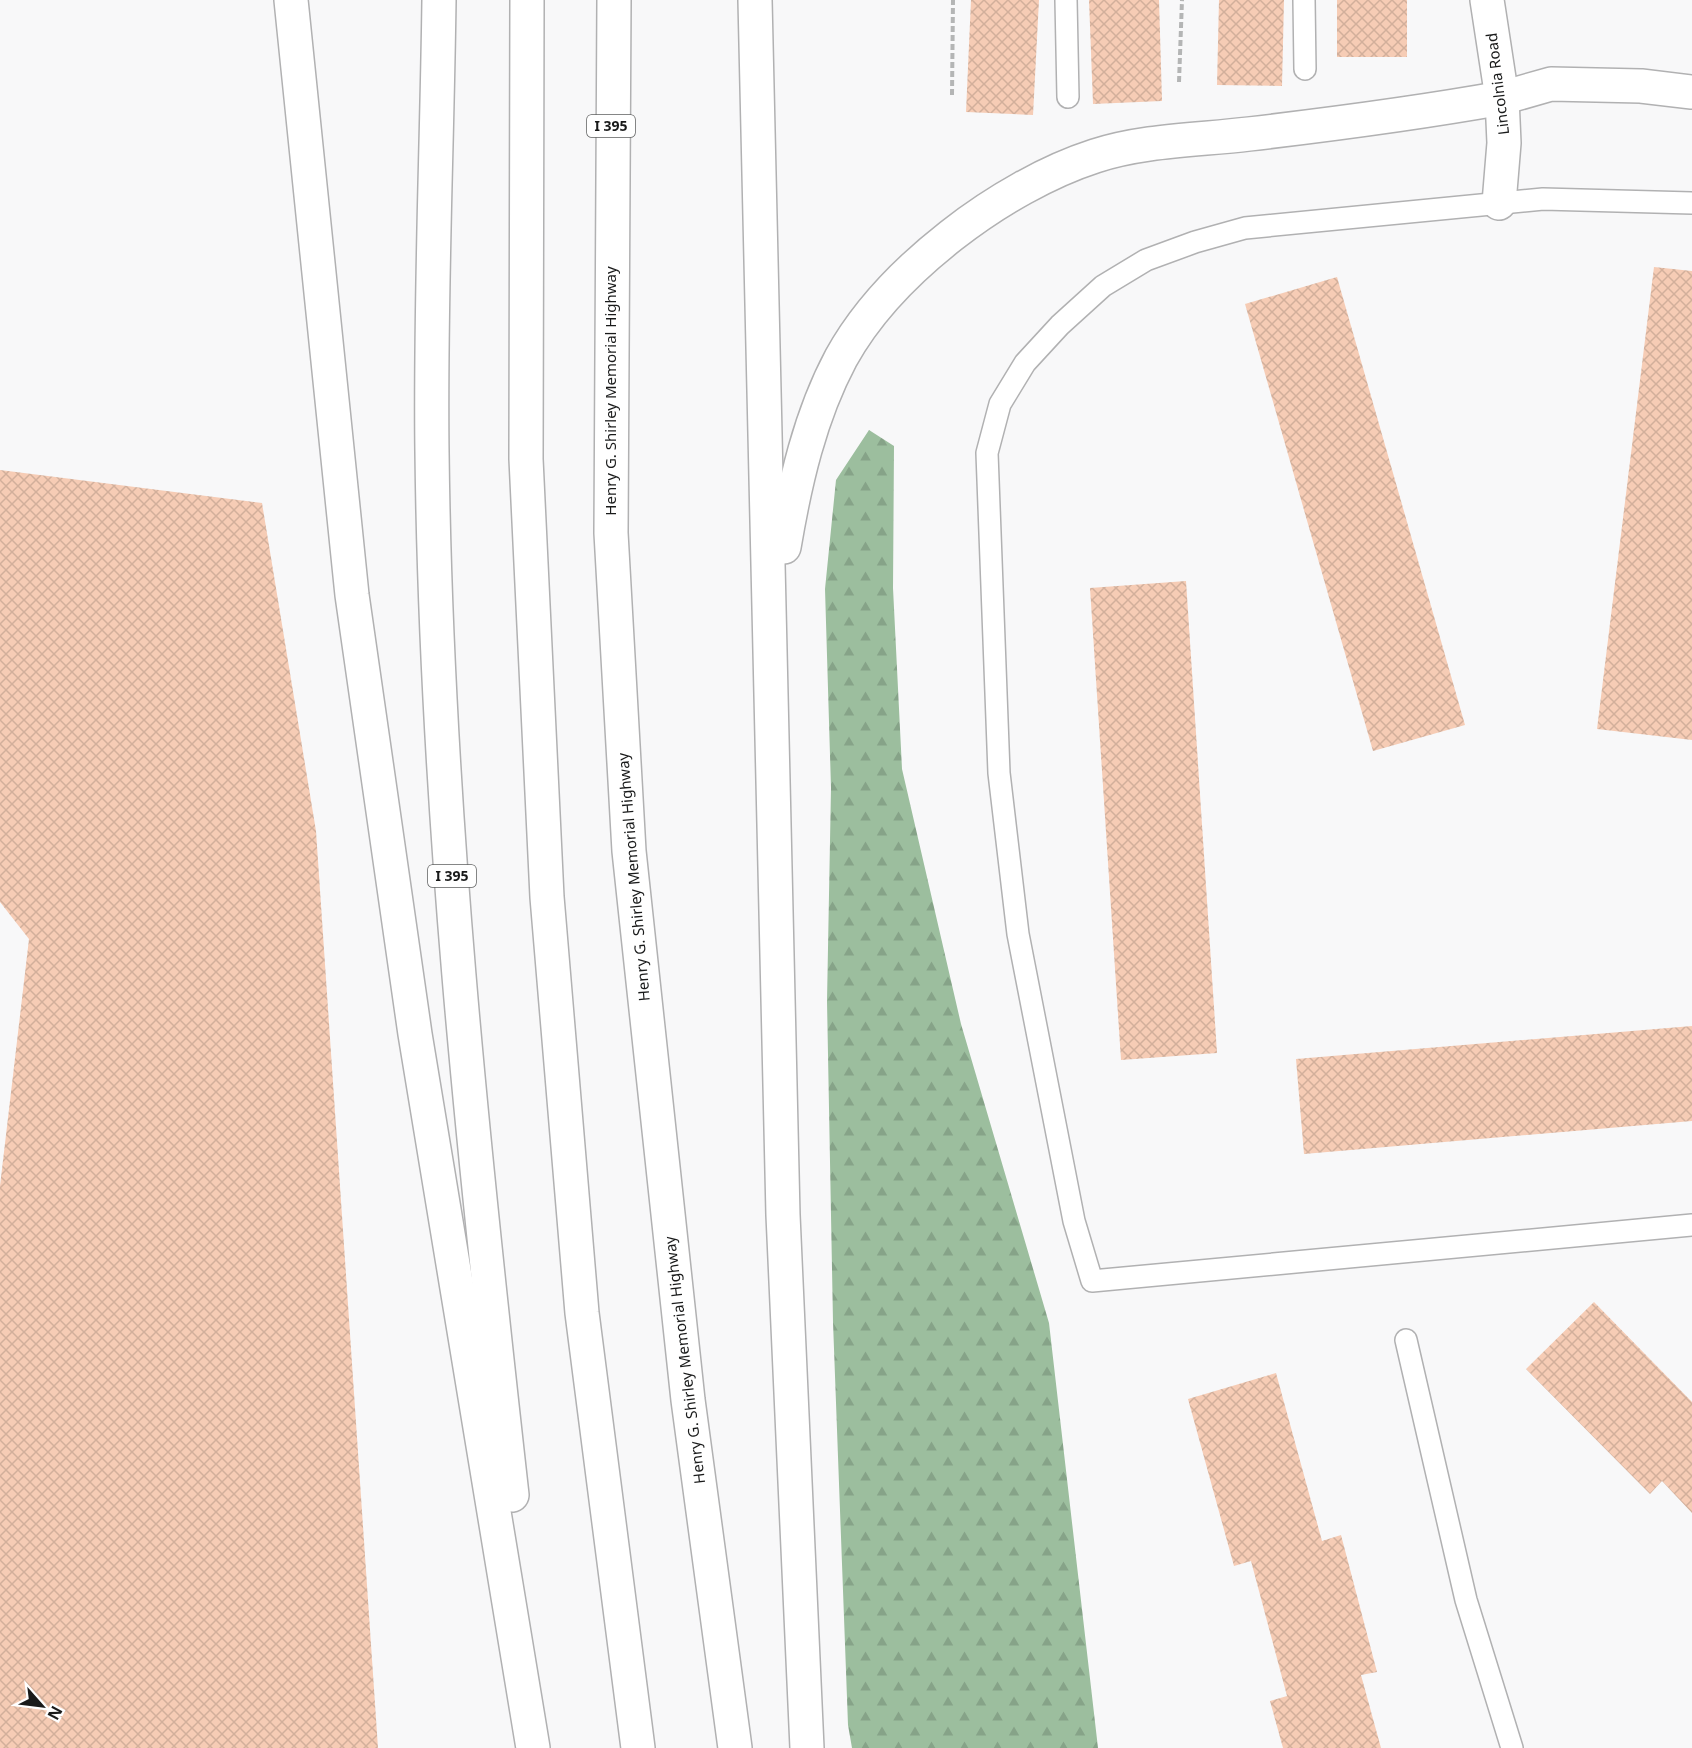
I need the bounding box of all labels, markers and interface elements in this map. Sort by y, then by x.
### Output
street label: Lincolnia Road [1481,32,1513,136]
road number: I 395 [587,115,635,137]
street label: Henry G. Shirley Memorial Highway [600,266,620,516]
street label: Henry G. Shirley Memorial Highway [612,752,654,1002]
road number: I 395 [428,865,476,887]
street label: Henry G. Shirley Memorial Highway [659,1235,709,1485]
north arrow [12,1676,72,1736]
text: N [42,1702,68,1724]

